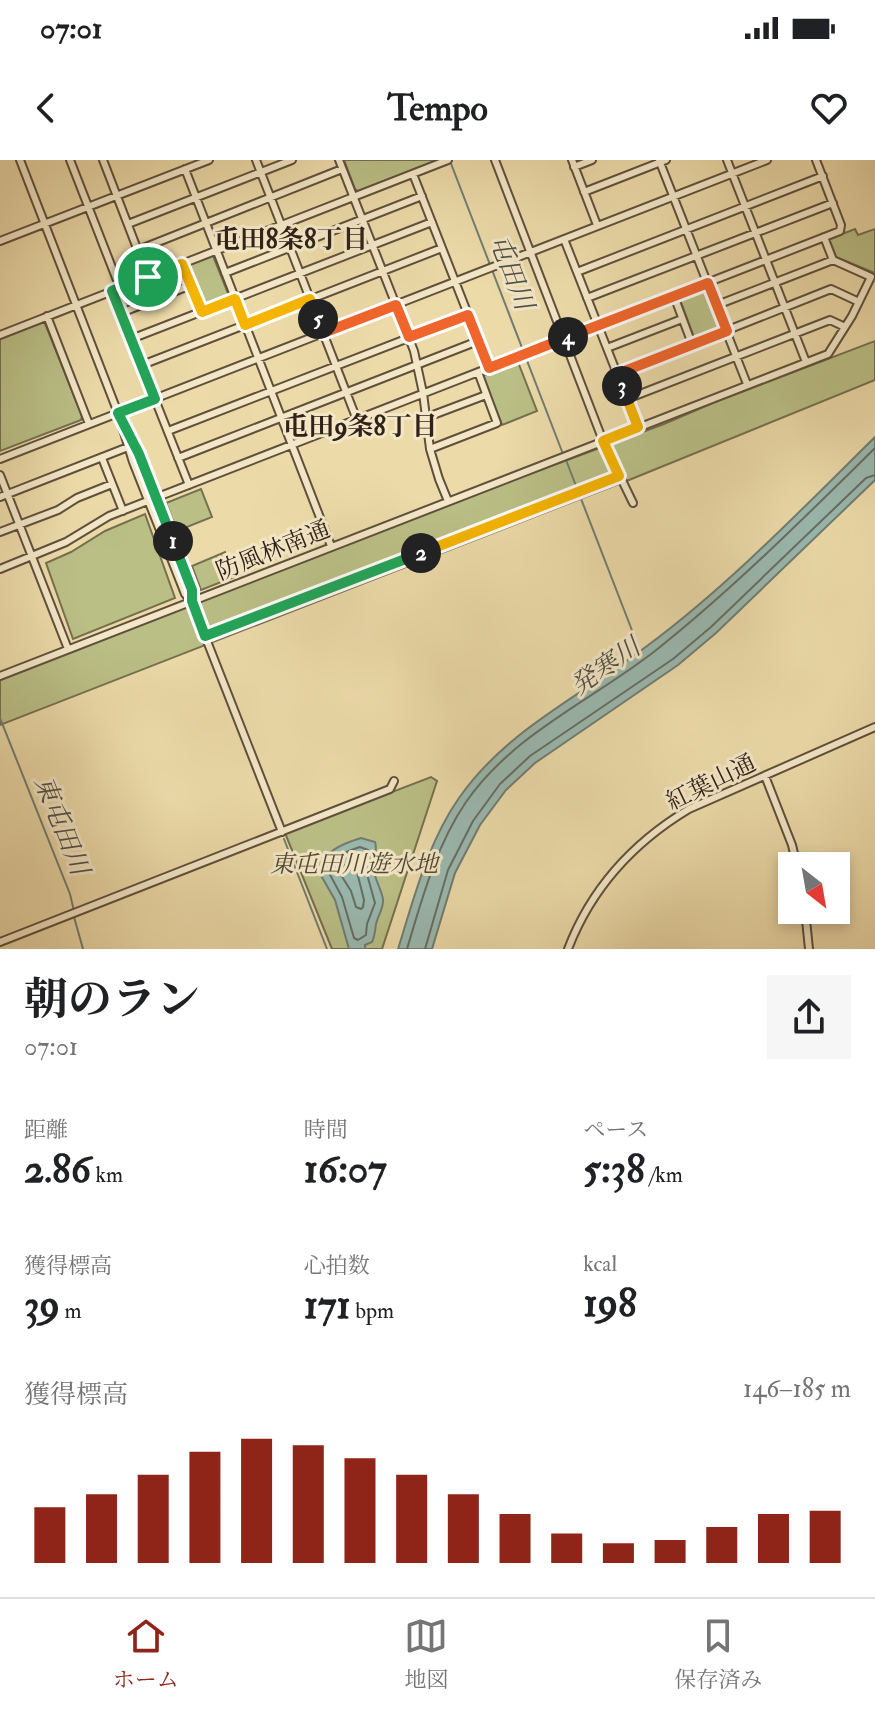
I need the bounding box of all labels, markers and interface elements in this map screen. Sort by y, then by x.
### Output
text: 07:01 [40,10,102,47]
icon: back [24,86,68,130]
text: Tempo [387,86,488,131]
icon: heart [807,86,851,130]
district label: 屯田8条8丁目 [214,224,368,256]
water label: 屯田川 [482,230,541,317]
pin [114,243,182,311]
icon: arrive [126,255,170,299]
pin: 5 [298,299,338,339]
text: 5 [313,305,323,333]
pin: 4 [548,317,588,357]
text: 4 [562,323,574,351]
pin: 3 [602,366,642,406]
text: 3 [618,372,626,400]
district label: 屯田9条8丁目 [282,411,438,443]
street label: 防風林南通 [212,514,335,587]
pin: 1 [153,521,193,561]
text: 1 [169,527,177,555]
pin: 2 [401,533,441,573]
text: 2 [415,539,427,567]
water label: 発寒川 [564,630,649,702]
street label: 紅葉山通 [661,747,761,817]
water label: 東屯田川 [27,771,97,882]
park label: 東屯田川遊水地 [270,849,441,880]
north arrow [778,852,850,924]
map controls [778,852,850,924]
text: 朝のラン [24,973,200,1028]
button: share [767,975,851,1059]
text: 07:01 [24,1031,78,1063]
text: 距離 [24,1116,68,1144]
text: 時間 [304,1116,348,1144]
text: ペース [583,1116,648,1144]
text: 2.86 [24,1144,91,1195]
text: 16:07 [304,1144,387,1195]
text: 5:38 [583,1144,645,1195]
text: km [91,1161,123,1189]
text: /km [645,1161,683,1189]
text: kcal [583,1250,617,1278]
text: 獲得標高 [24,1252,112,1280]
text: 心拍数 [304,1252,370,1280]
text: 198 [583,1278,637,1329]
text: 39 [24,1280,60,1331]
text: 171 [304,1280,351,1331]
text: m [60,1297,82,1325]
text: bpm [351,1297,394,1325]
text: 146–185 m [743,1373,851,1405]
text: 獲得標高 [24,1379,128,1411]
tab: ホーム [113,1614,179,1694]
tab: 地図 [404,1614,448,1694]
tab: 保存済み [674,1614,762,1694]

